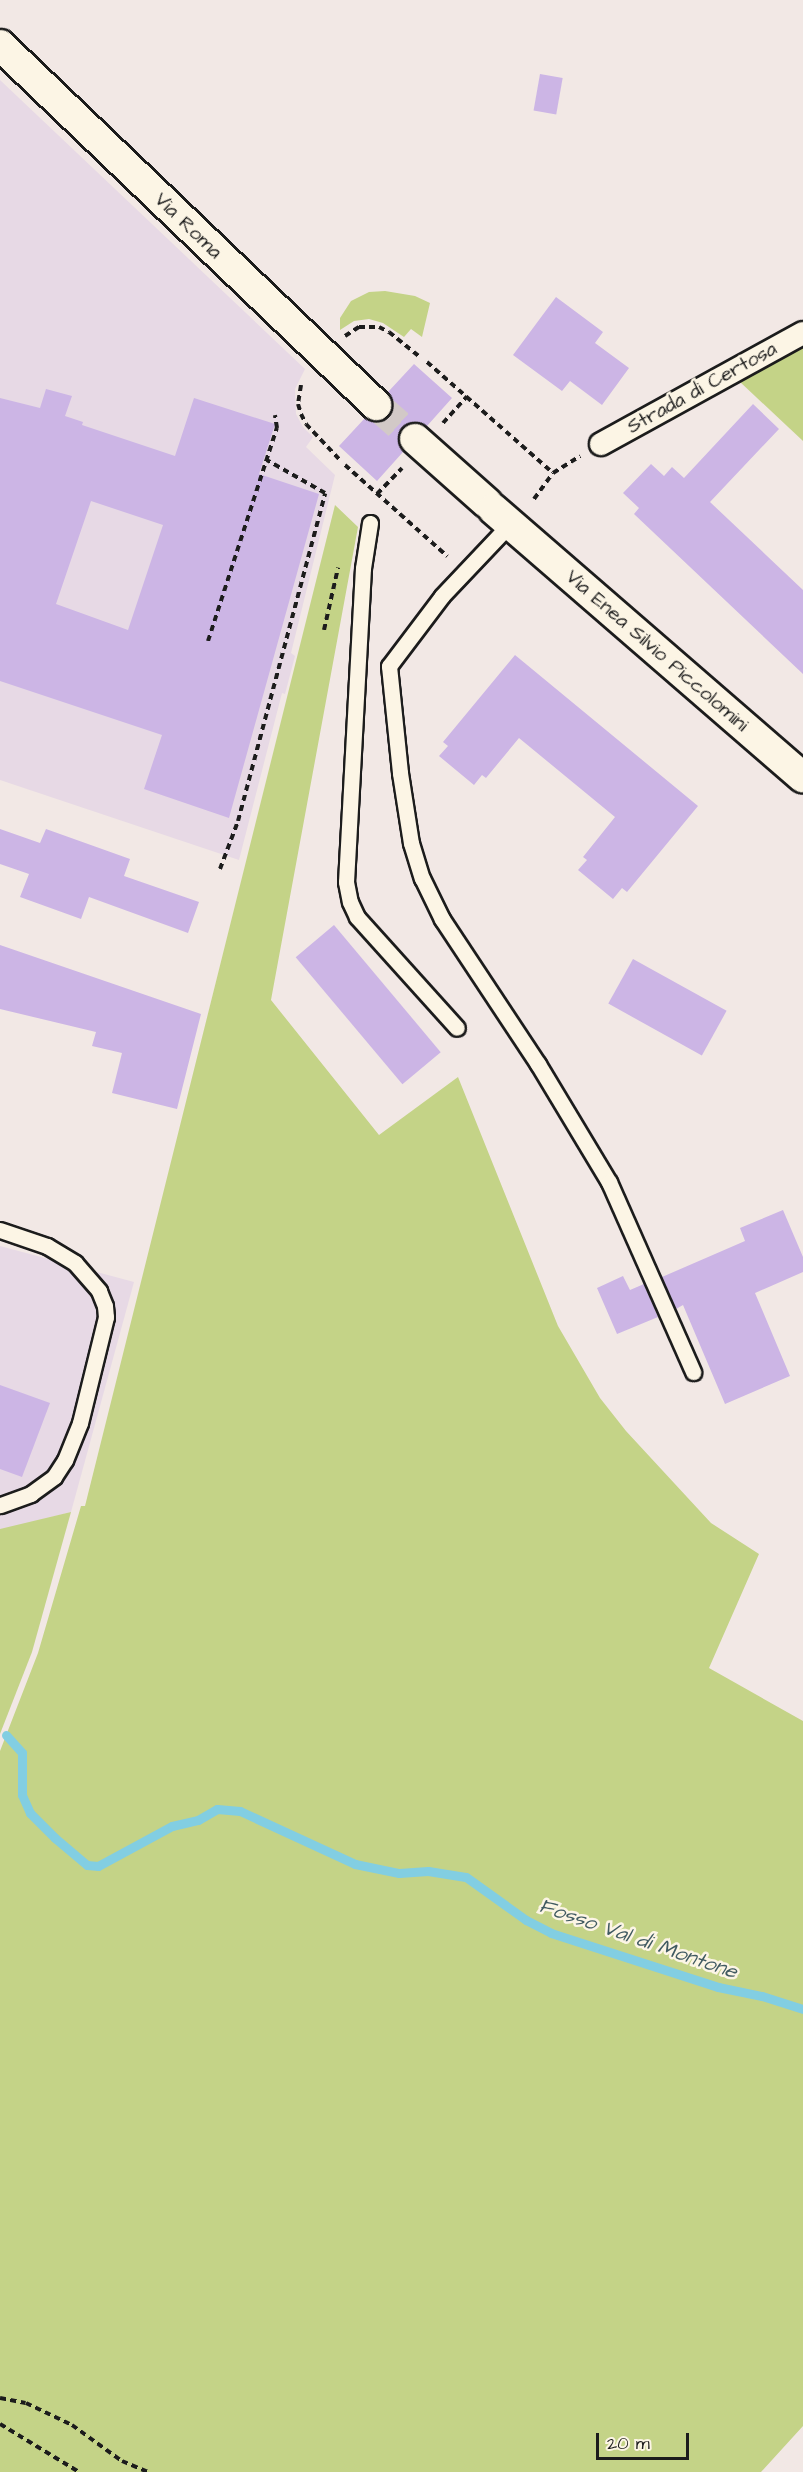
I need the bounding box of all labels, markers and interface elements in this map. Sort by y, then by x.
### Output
street label: Via Roma [149,188,227,264]
street label: Strada di Certosa [623,337,781,439]
street label: Via Enea Silvio Piccolomini [561,565,753,737]
water label: Fosso Val di Montone [536,1893,740,1985]
scale bar [599,2421,692,2459]
text: 20 m [607,2431,650,2456]

